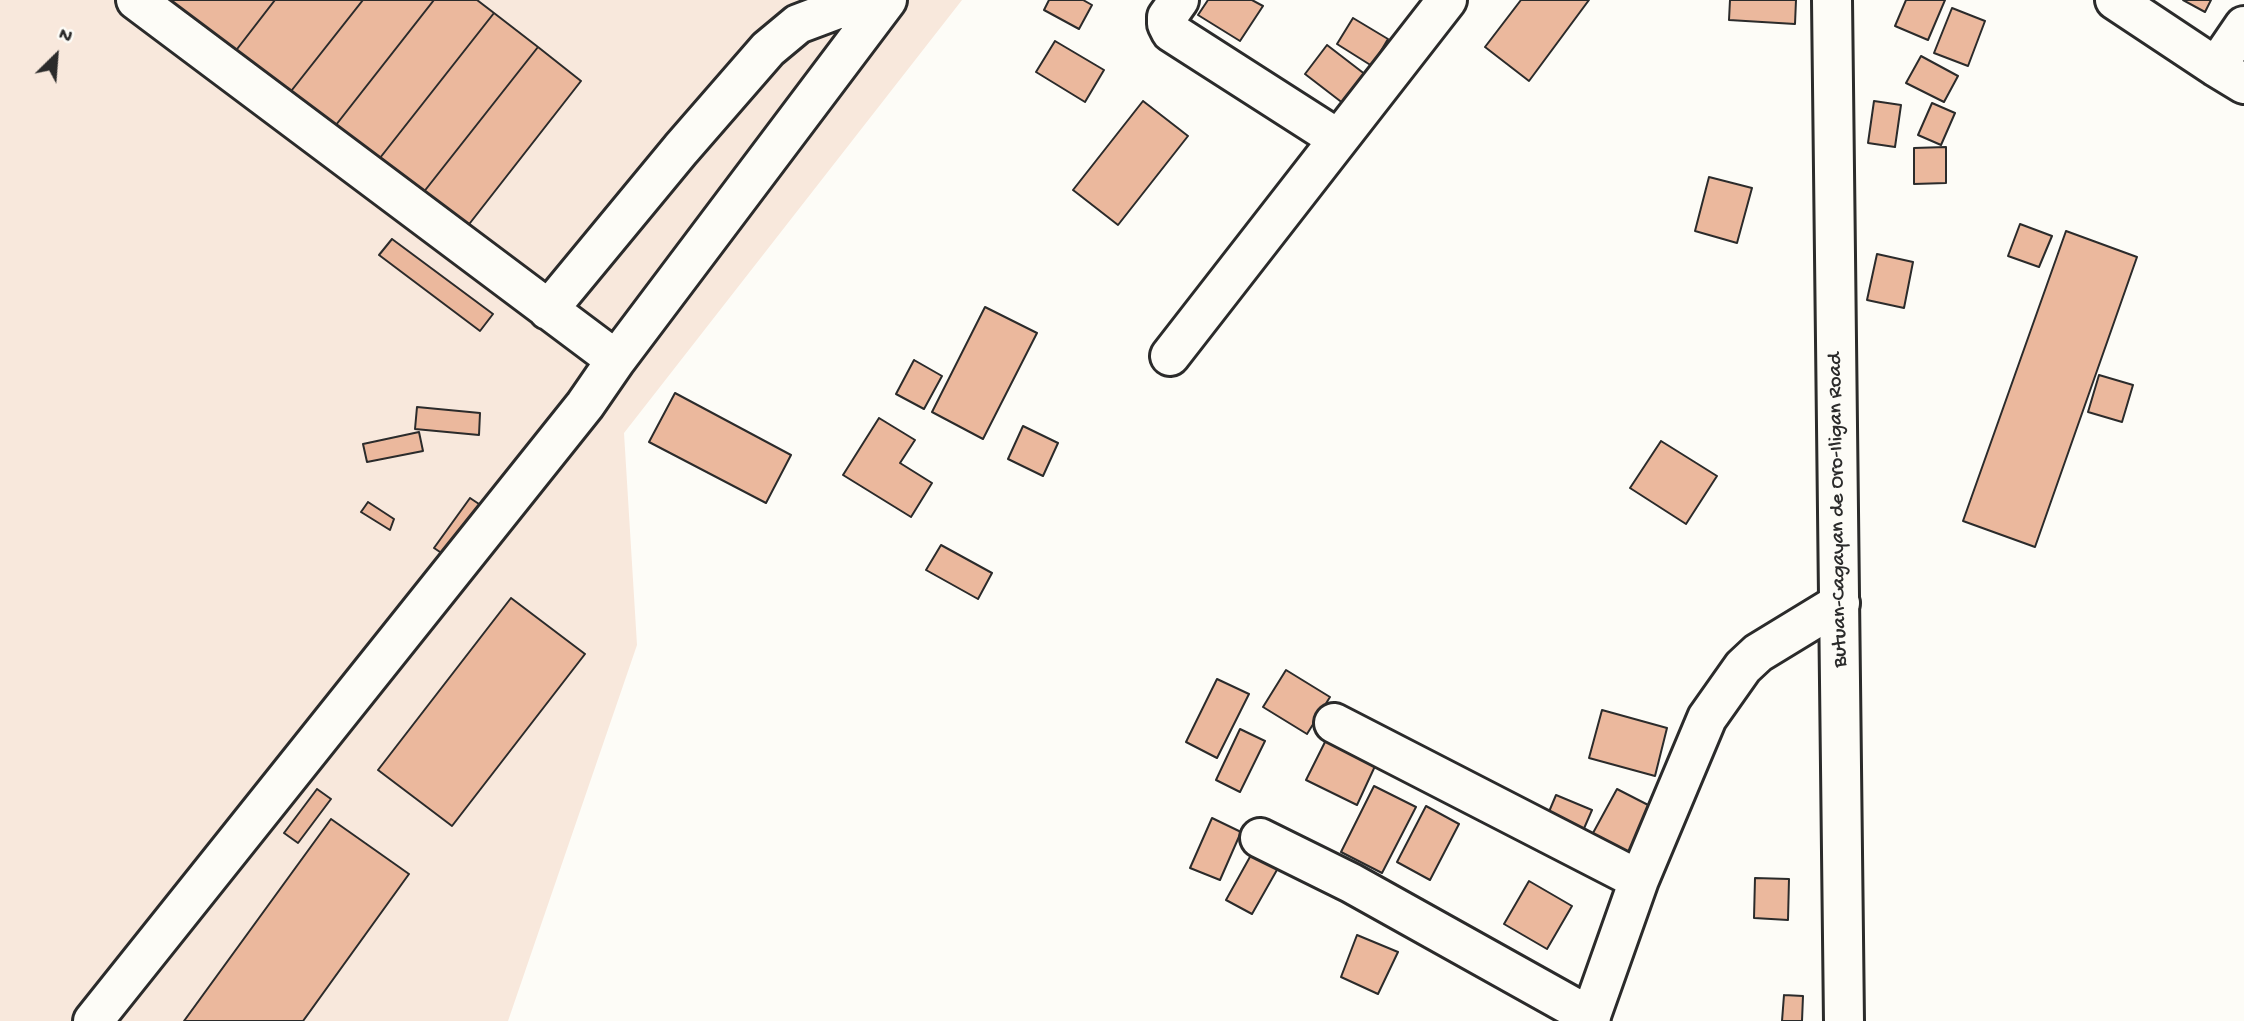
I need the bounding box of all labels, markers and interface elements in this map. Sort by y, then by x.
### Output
north arrow [21,21,91,91]
text: N [55,23,76,50]
street label: Butuan-Cagayan de Oro-Iligan Road [1824,352,1854,668]

